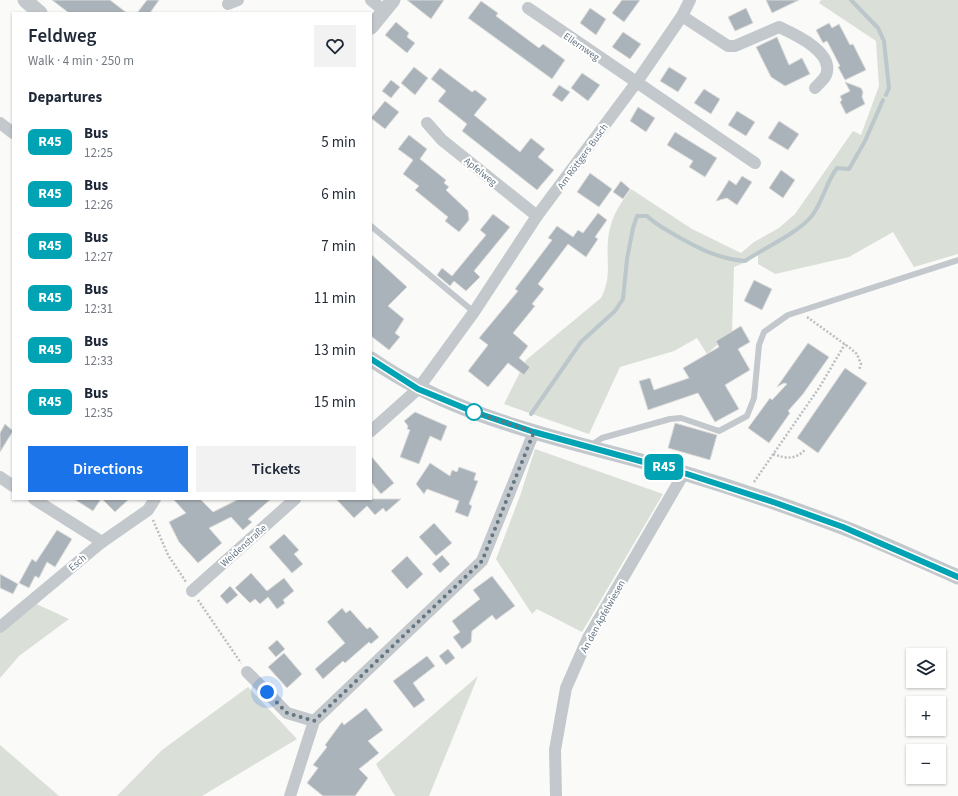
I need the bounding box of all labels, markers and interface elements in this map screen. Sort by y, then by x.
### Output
text: Feldweg [28,23,96,50]
button: heart [314,25,356,67]
street label: Ellernweg [560,29,602,64]
text: Walk · 4 min · 250 m [28,52,134,70]
text: Departures [28,87,102,108]
street label: Am Röttgers Busch [554,121,611,192]
text: Bus [84,123,108,144]
text: R45 [38,132,62,152]
text: 5 min [321,132,356,153]
text: 12:25 [84,144,113,162]
street label: Apfelweg [461,154,500,189]
text: Bus [84,175,108,196]
text: R45 [38,184,62,204]
text: 6 min [321,184,356,205]
text: 12:26 [84,196,113,214]
text: Bus [84,227,108,248]
text: R45 [38,236,62,256]
text: 7 min [321,236,356,257]
text: 12:27 [84,248,113,266]
text: Bus [84,279,108,300]
text: R45 [38,288,62,308]
text: 11 min [314,288,356,309]
text: 12:31 [84,300,113,318]
text: Bus [84,331,108,352]
text: R45 [38,340,62,360]
text: 13 min [314,340,356,361]
text: 12:33 [84,352,113,370]
text: Bus [84,383,108,404]
text: R45 [38,392,62,412]
text: 15 min [314,392,356,413]
unlabelled marker [465,403,483,421]
text: 12:35 [84,404,113,422]
button: Directions [28,446,188,492]
button: Tickets [196,446,356,492]
line badge: R45 [641,454,687,480]
text: R45 [652,457,676,477]
street label: Weidenstraße [218,521,270,570]
street label: Esch [66,551,90,574]
street label: An den Apfelwiesen [577,577,629,655]
map controls [906,648,946,784]
button: layers [906,648,946,688]
your location [257,682,277,702]
button: + [906,696,946,736]
button: − [906,744,946,784]

